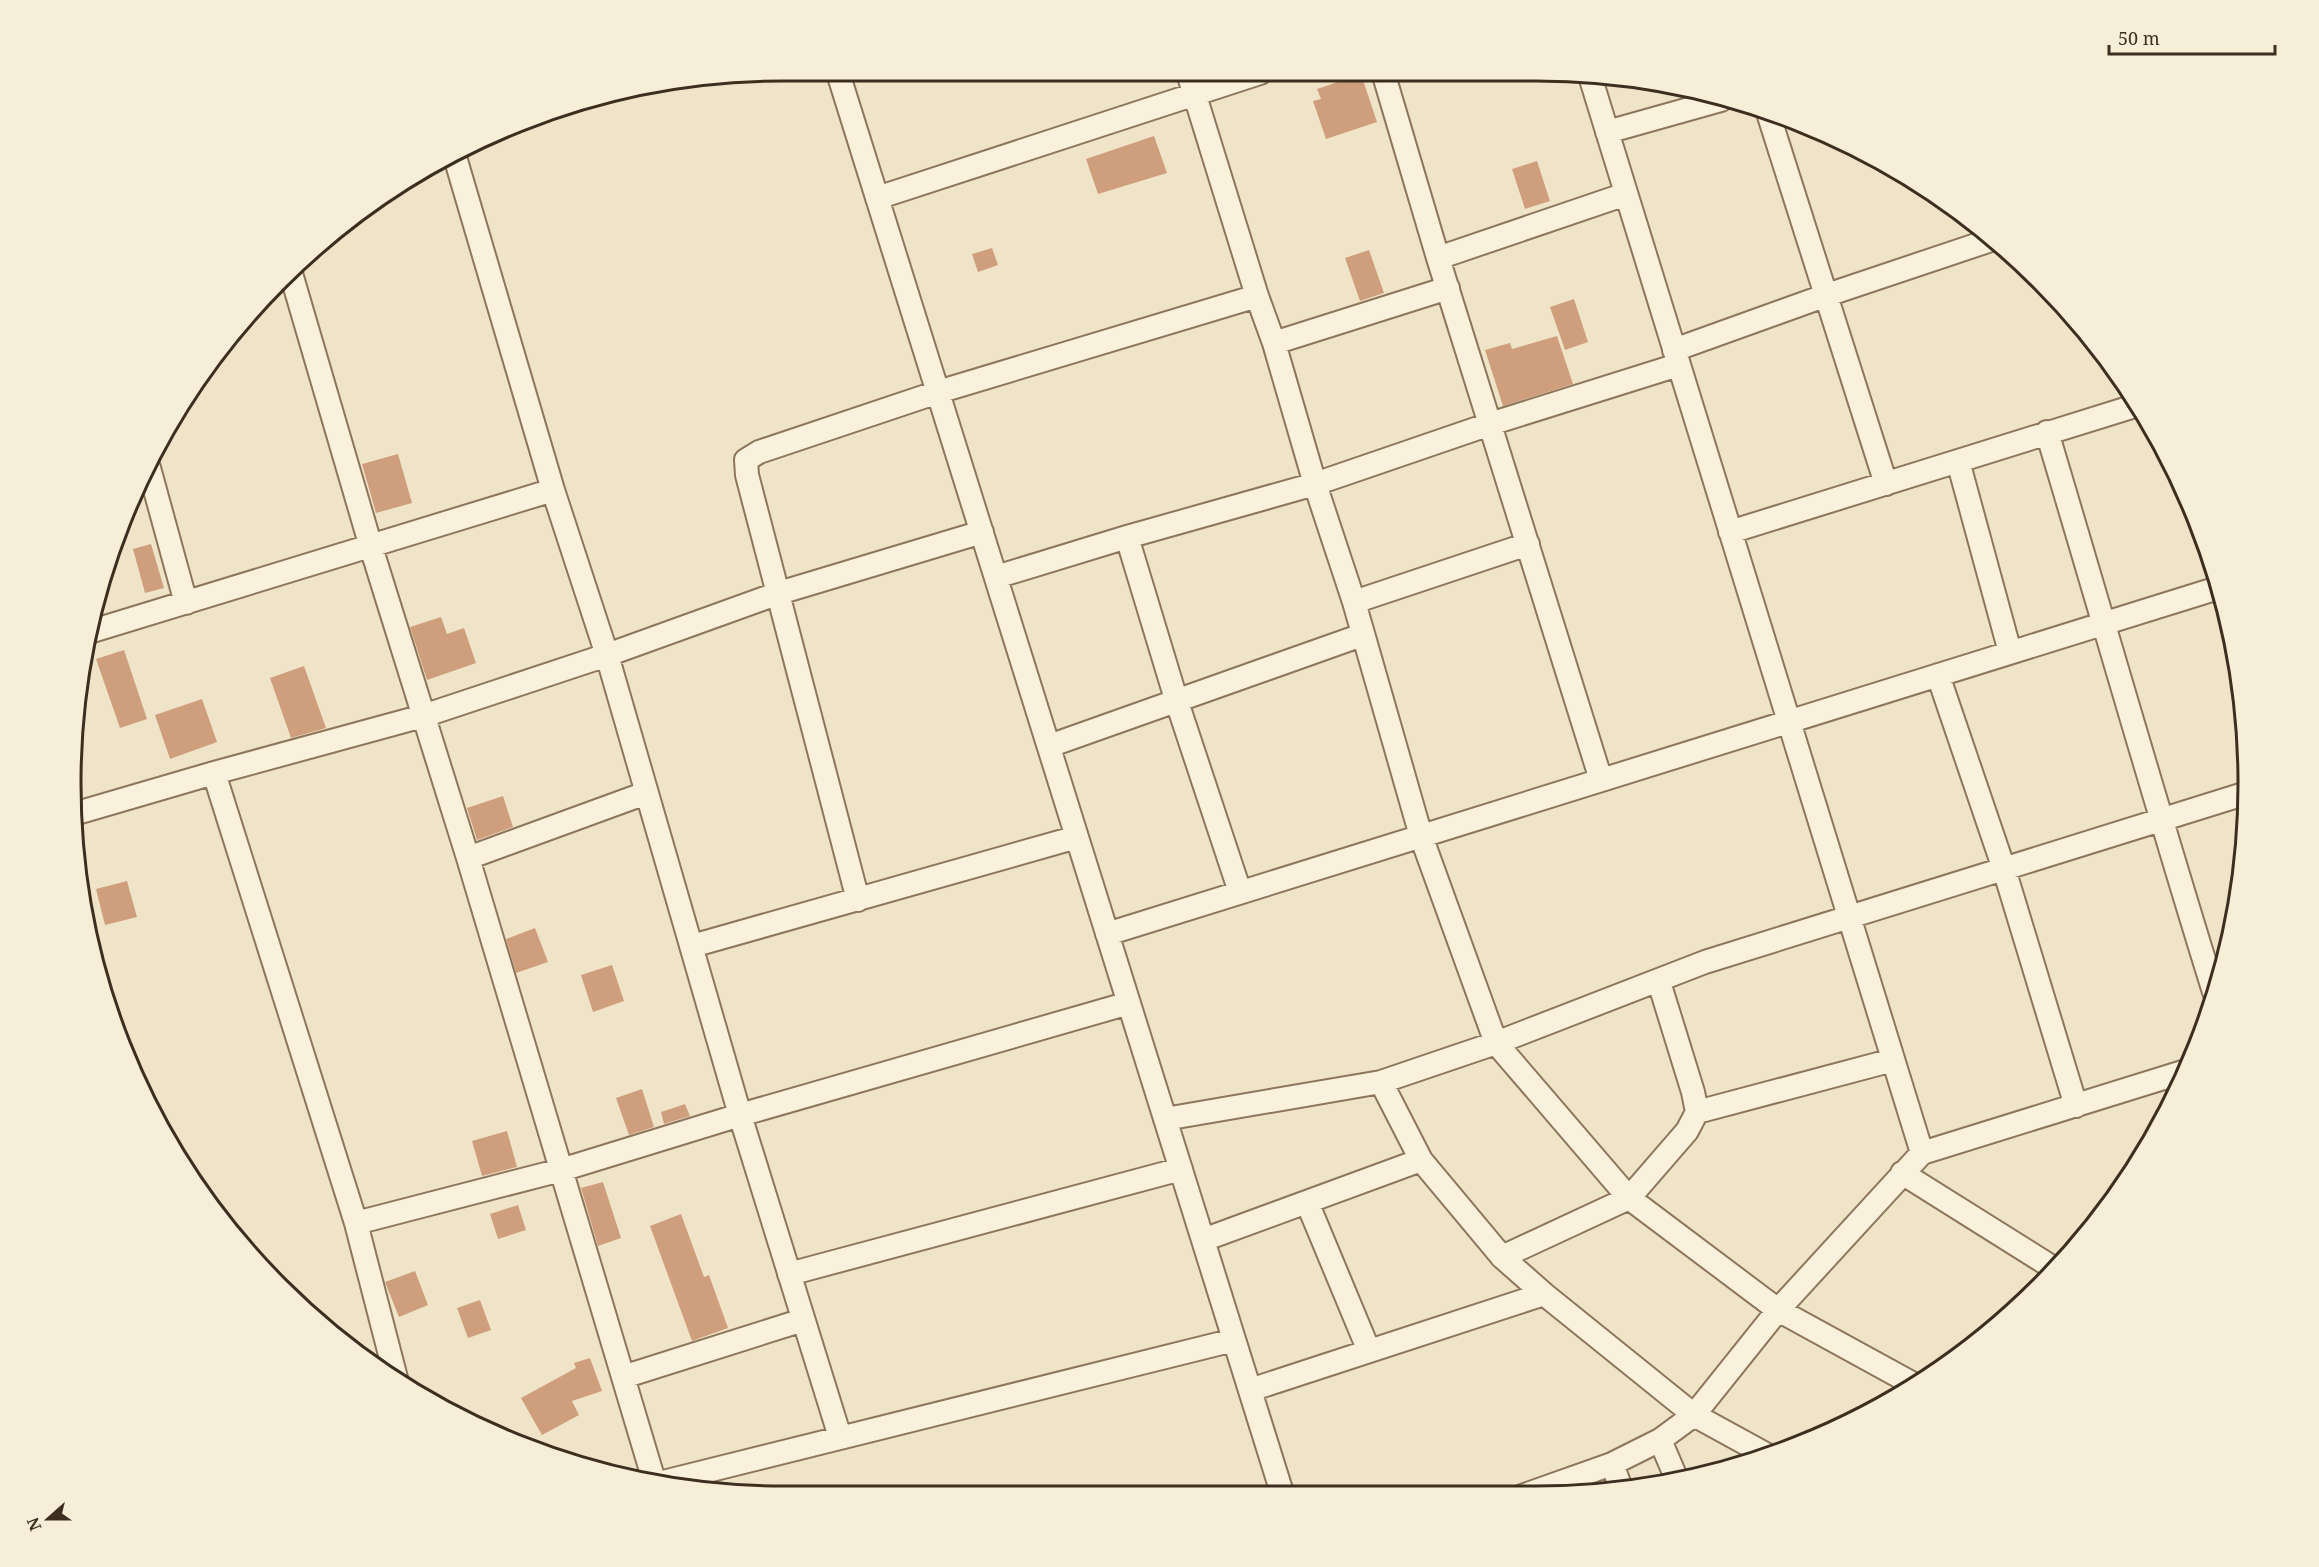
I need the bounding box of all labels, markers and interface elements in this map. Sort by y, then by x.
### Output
scale bar [2109,18,2276,56]
text: 50 m [2118,26,2160,50]
north arrow [18,1489,78,1549]
text: N [21,1514,47,1534]

